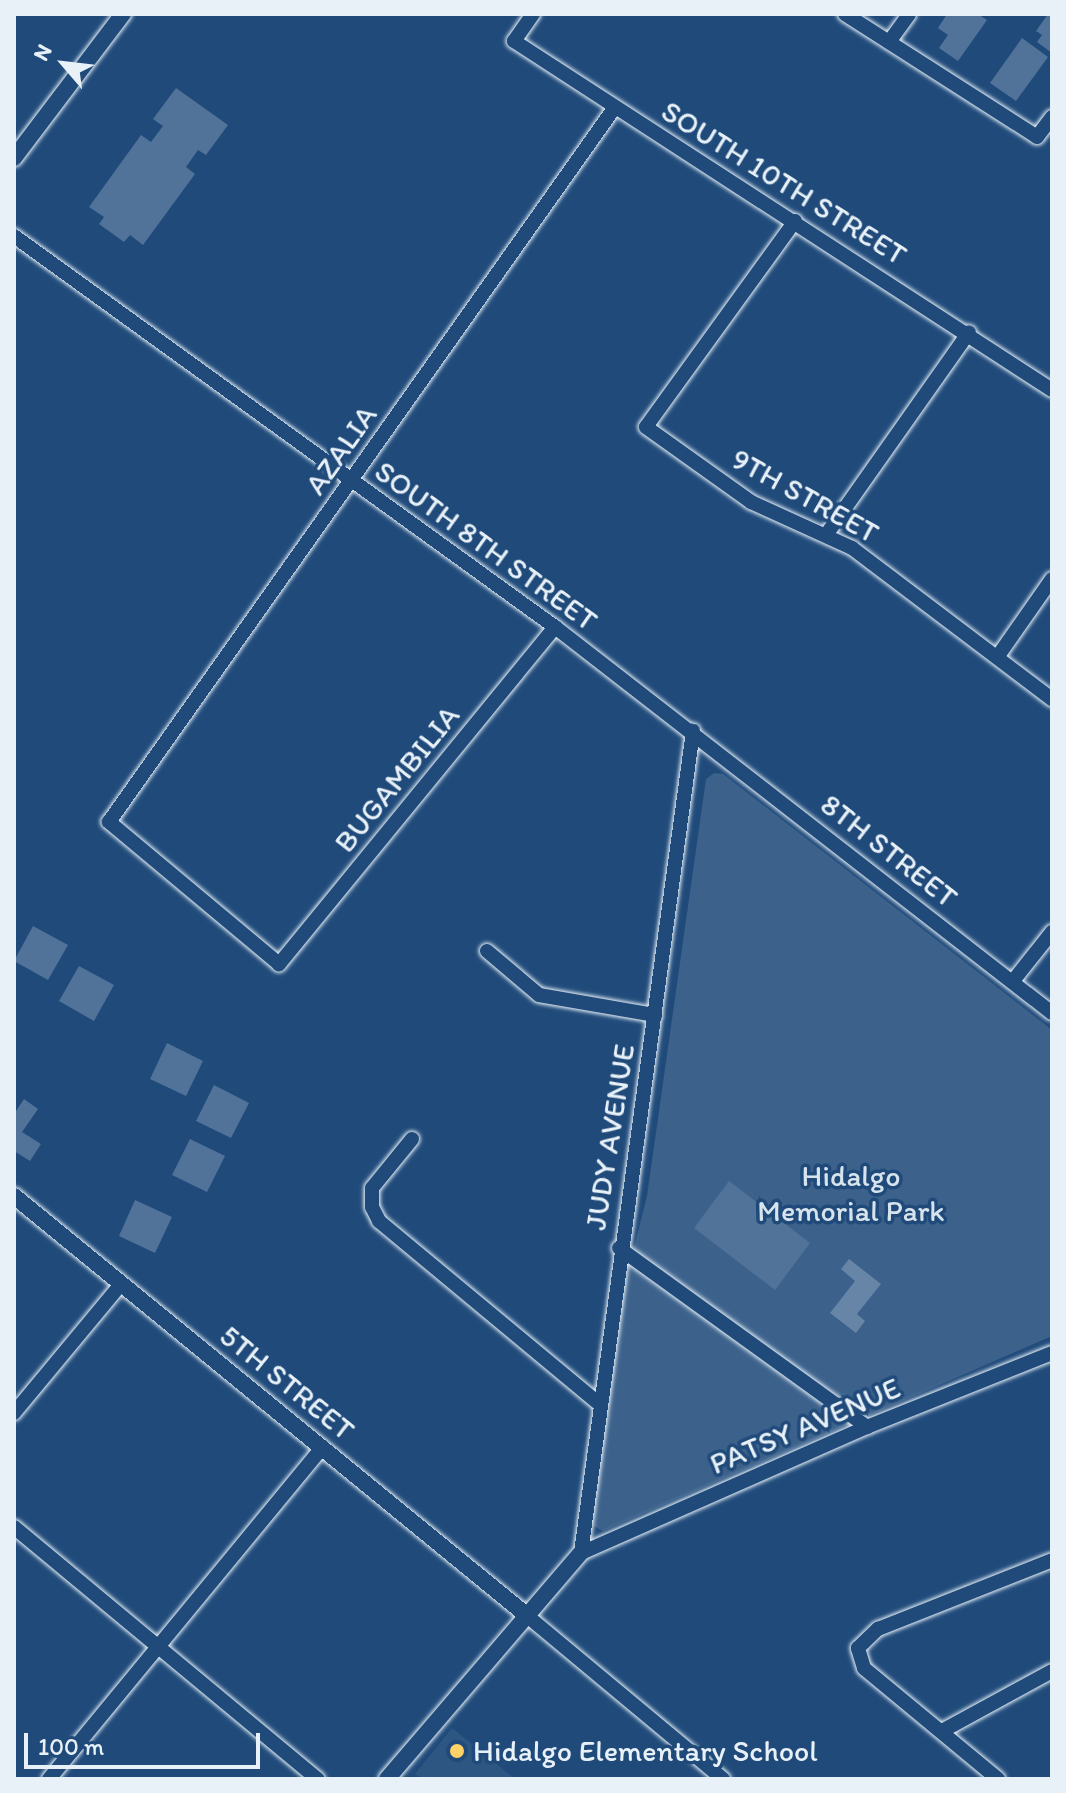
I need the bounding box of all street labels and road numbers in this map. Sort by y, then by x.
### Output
street label: SOUTH 10TH STREET [655,93,913,273]
street label: AZALIA [297,398,385,502]
street label: 9TH STREET [725,441,885,551]
street label: SOUTH 8TH STREET [368,453,604,639]
street label: BUGAMBILIA [327,698,467,860]
street label: 8TH STREET [814,787,964,915]
street label: JUDY AVENUE [578,1042,642,1232]
street label: 5TH STREET [213,1318,361,1448]
street label: PATSY AVENUE [705,1370,905,1482]

